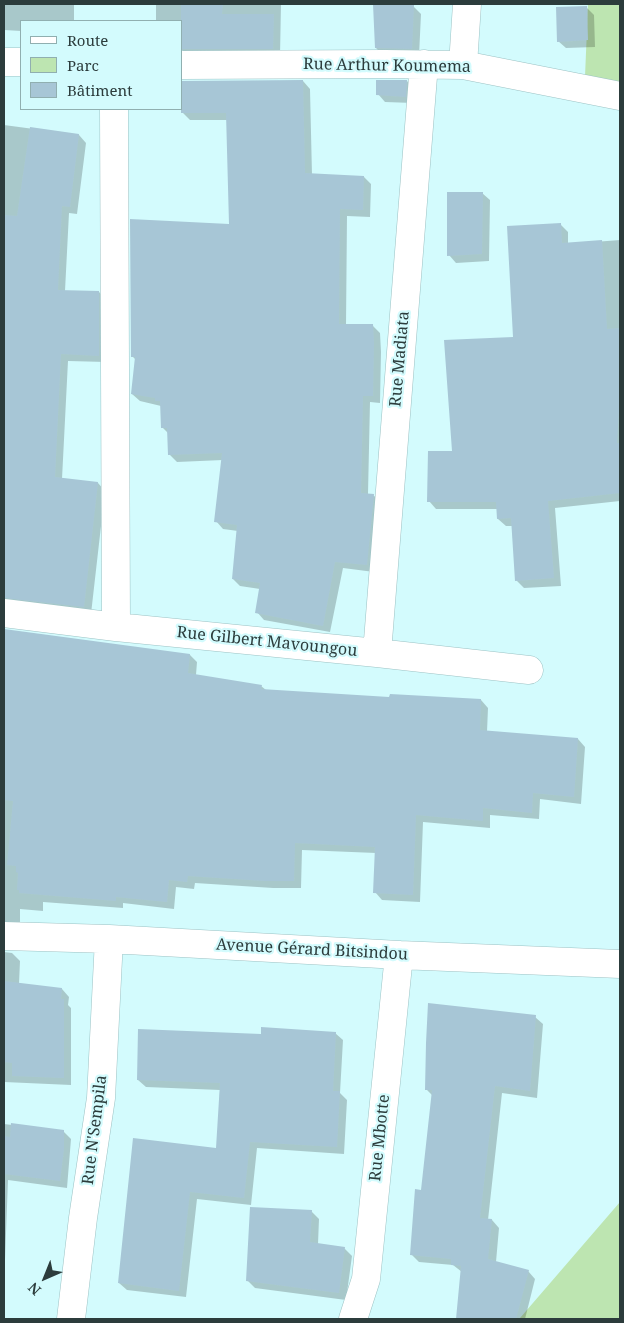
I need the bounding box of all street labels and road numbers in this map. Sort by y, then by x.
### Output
street label: Rue Arthur Koumema [303,55,471,77]
street label: Rue Madiata [386,310,414,408]
street label: Rue Gilbert Mavoungou [176,623,358,661]
street label: Avenue Gérard Bitsindou [216,935,408,965]
street label: Rue N'Sempila [79,1074,111,1186]
street label: Rue Mbotte [366,1094,394,1182]

